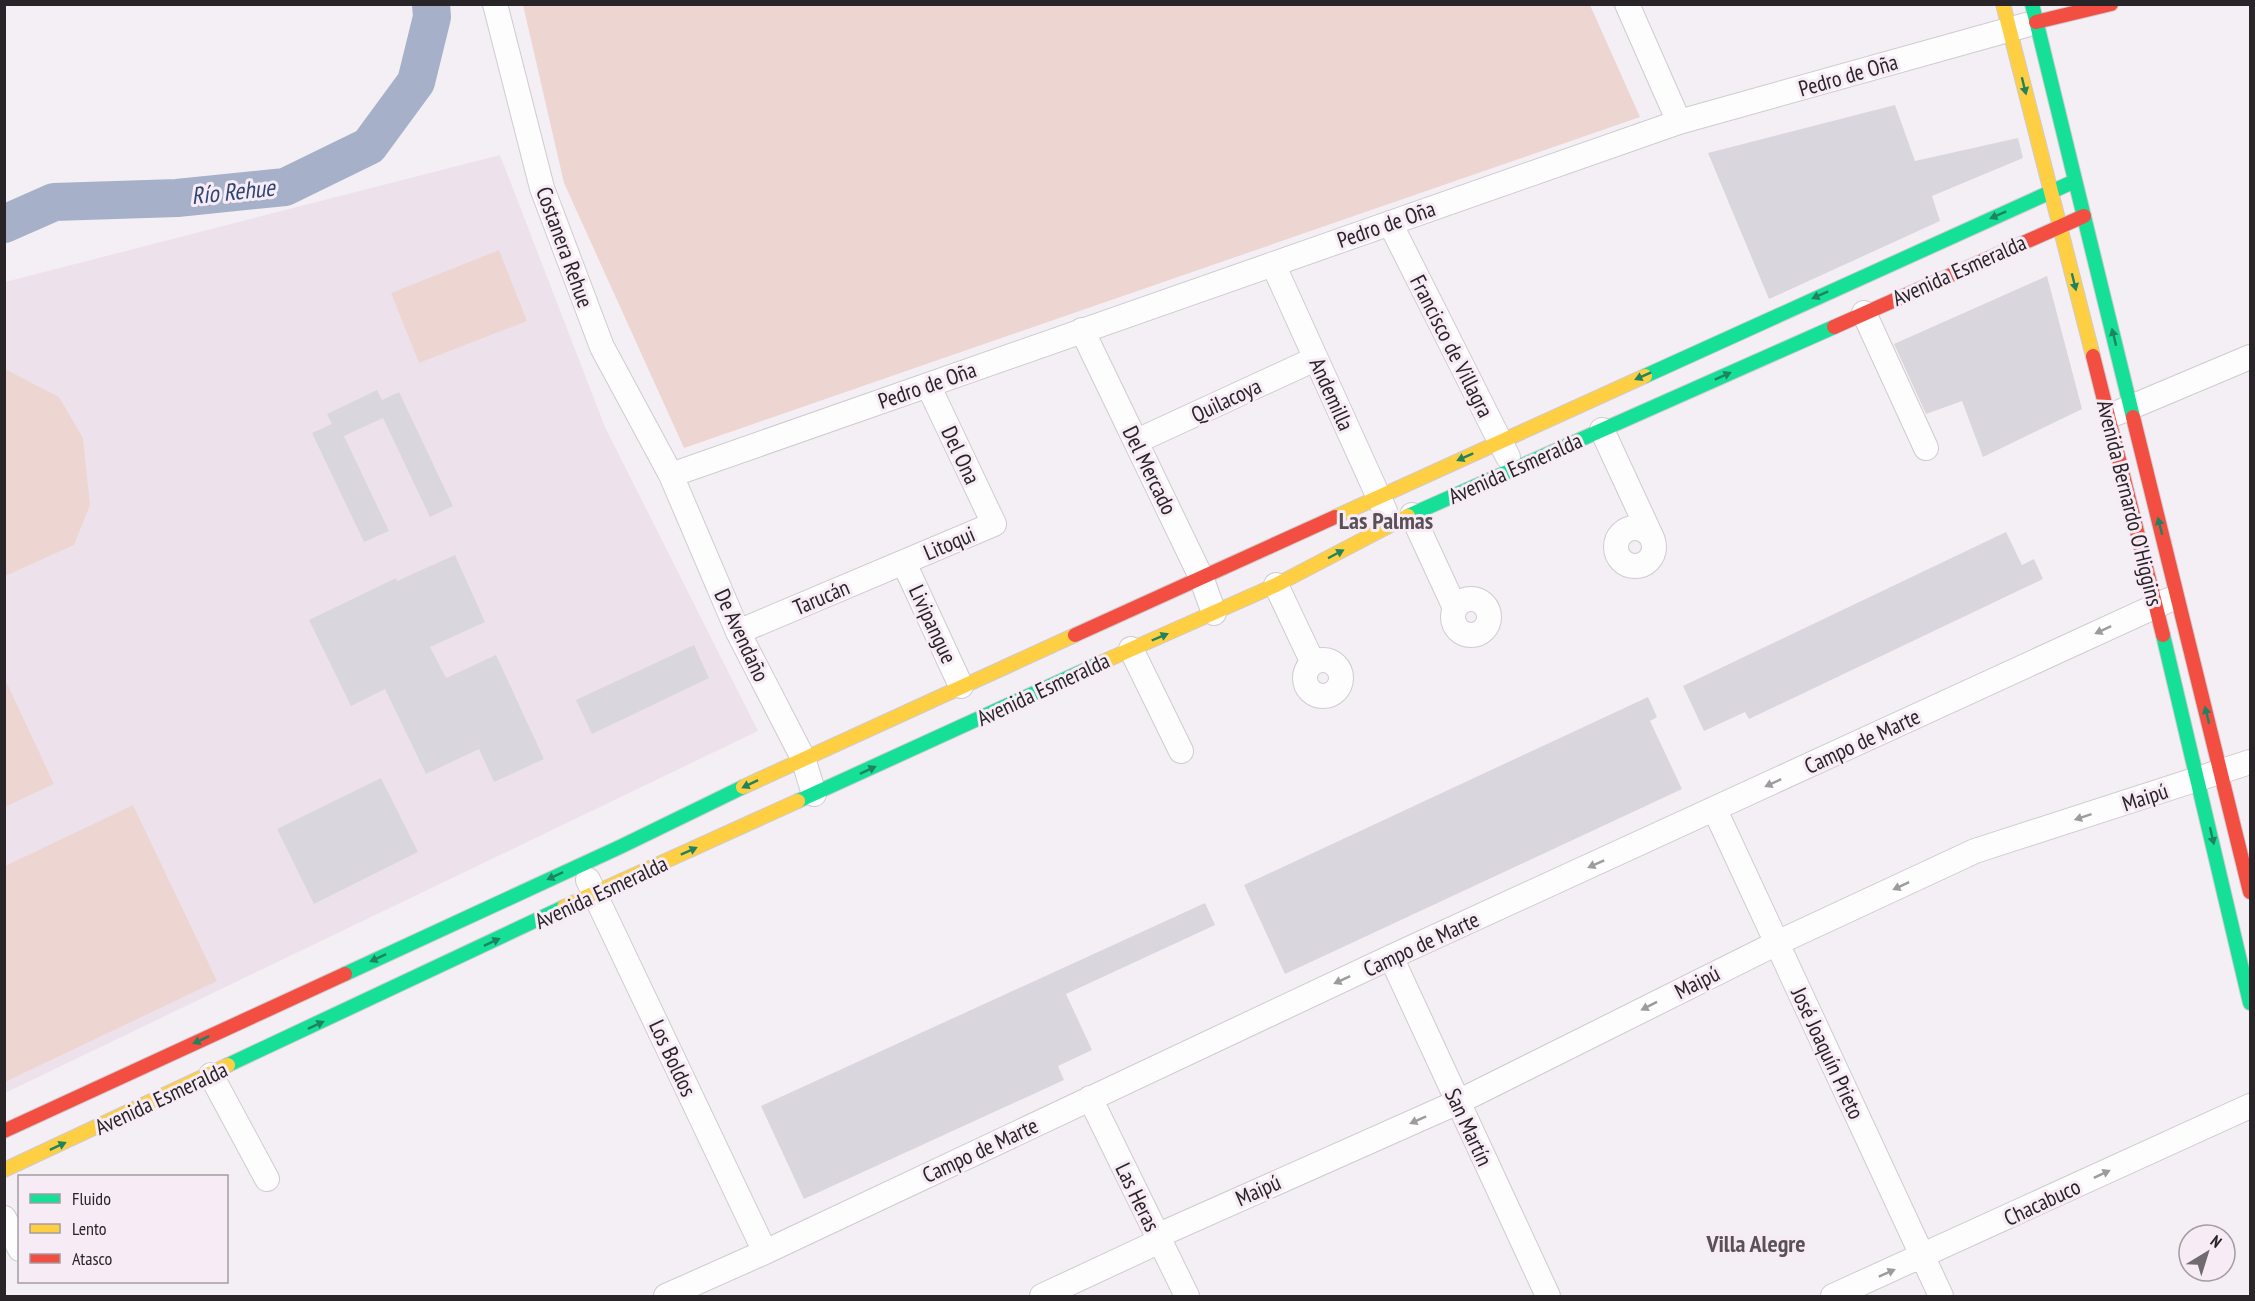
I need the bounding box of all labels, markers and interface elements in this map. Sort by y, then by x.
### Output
street label: Pedro de Oña [1795,47,1901,103]
one-way arrow [2020,77,2030,95]
water label: Río Rehue [190,172,278,211]
street label: Costanera Rehue [530,183,600,311]
street label: Pedro de Oña [1333,194,1439,254]
one-way arrow [1989,210,2006,219]
street label: Avenida Esmeralda [1888,228,2030,312]
street label: Francisco de Villagra [1404,270,1500,422]
one-way arrow [2070,273,2080,291]
one-way arrow [1812,291,1829,300]
one-way arrow [2108,327,2118,346]
street label: Andemilla [1304,353,1360,435]
street label: Pedro de Oña [874,355,980,415]
one-way arrow [1714,371,1731,380]
street label: Quilacoya [1186,372,1266,428]
one-way arrow [1634,372,1651,381]
street label: Avenida Bernardo O'Higgins [2091,397,2169,609]
street label: Del Ona [935,421,987,489]
street label: Del Mercado [1117,421,1183,519]
street label: Avenida Esmeralda [1444,426,1586,510]
one-way arrow [1456,452,1474,462]
district label: Las Palmas [1339,505,1433,536]
one-way arrow [2155,517,2165,535]
street label: Litoqui [919,520,979,566]
one-way arrow [1327,549,1345,559]
street label: Tarucán [789,573,853,621]
street label: Livipangue [903,580,963,668]
street label: De Avendaño [708,584,776,686]
one-way arrow [2093,625,2111,635]
one-way arrow [1151,632,1168,641]
street label: Avenida Esmeralda [972,646,1114,732]
street label: Campo de Marte [1800,702,1924,780]
one-way arrow [2202,706,2212,724]
one-way arrow [859,765,876,774]
street label: Maipú [2118,776,2172,818]
one-way arrow [741,778,759,788]
one-way arrow [1765,778,1782,787]
one-way arrow [2074,812,2092,822]
one-way arrow [2208,827,2217,846]
one-way arrow [680,846,698,856]
street label: Avenida Esmeralda [530,849,672,935]
one-way arrow [1587,859,1605,869]
one-way arrow [546,872,563,881]
one-way arrow [1892,881,1909,890]
street label: Campo de Marte [1359,905,1483,983]
one-way arrow [484,937,501,946]
one-way arrow [369,954,387,964]
street label: Maipú [1670,959,1724,1005]
one-way arrow [1334,976,1351,985]
street label: José Joaquín Prieto [1785,982,1871,1123]
one-way arrow [1641,1002,1658,1011]
street label: Los Boldos [643,1015,703,1101]
one-way arrow [308,1020,325,1029]
one-way arrow [193,1036,210,1045]
street label: Avenida Esmeralda [90,1055,232,1141]
street label: San Martín [1439,1084,1499,1170]
street label: Campo de Marte [918,1111,1042,1189]
one-way arrow [1408,1115,1426,1125]
one-way arrow [49,1141,67,1151]
street label: Las Heras [1109,1158,1167,1236]
street label: Maipú [1231,1168,1285,1212]
one-way arrow [2094,1170,2111,1179]
street label: Chacabuco [1999,1172,2085,1232]
legend [18,1175,228,1283]
text: Fluido [72,1187,111,1210]
text: Lento [72,1217,107,1240]
north arrow [2177,1223,2237,1283]
district label: Villa Alegre [1705,1228,1806,1259]
text: N [2207,1231,2226,1252]
text: Atasco [72,1247,113,1270]
one-way arrow [1878,1268,1896,1277]

